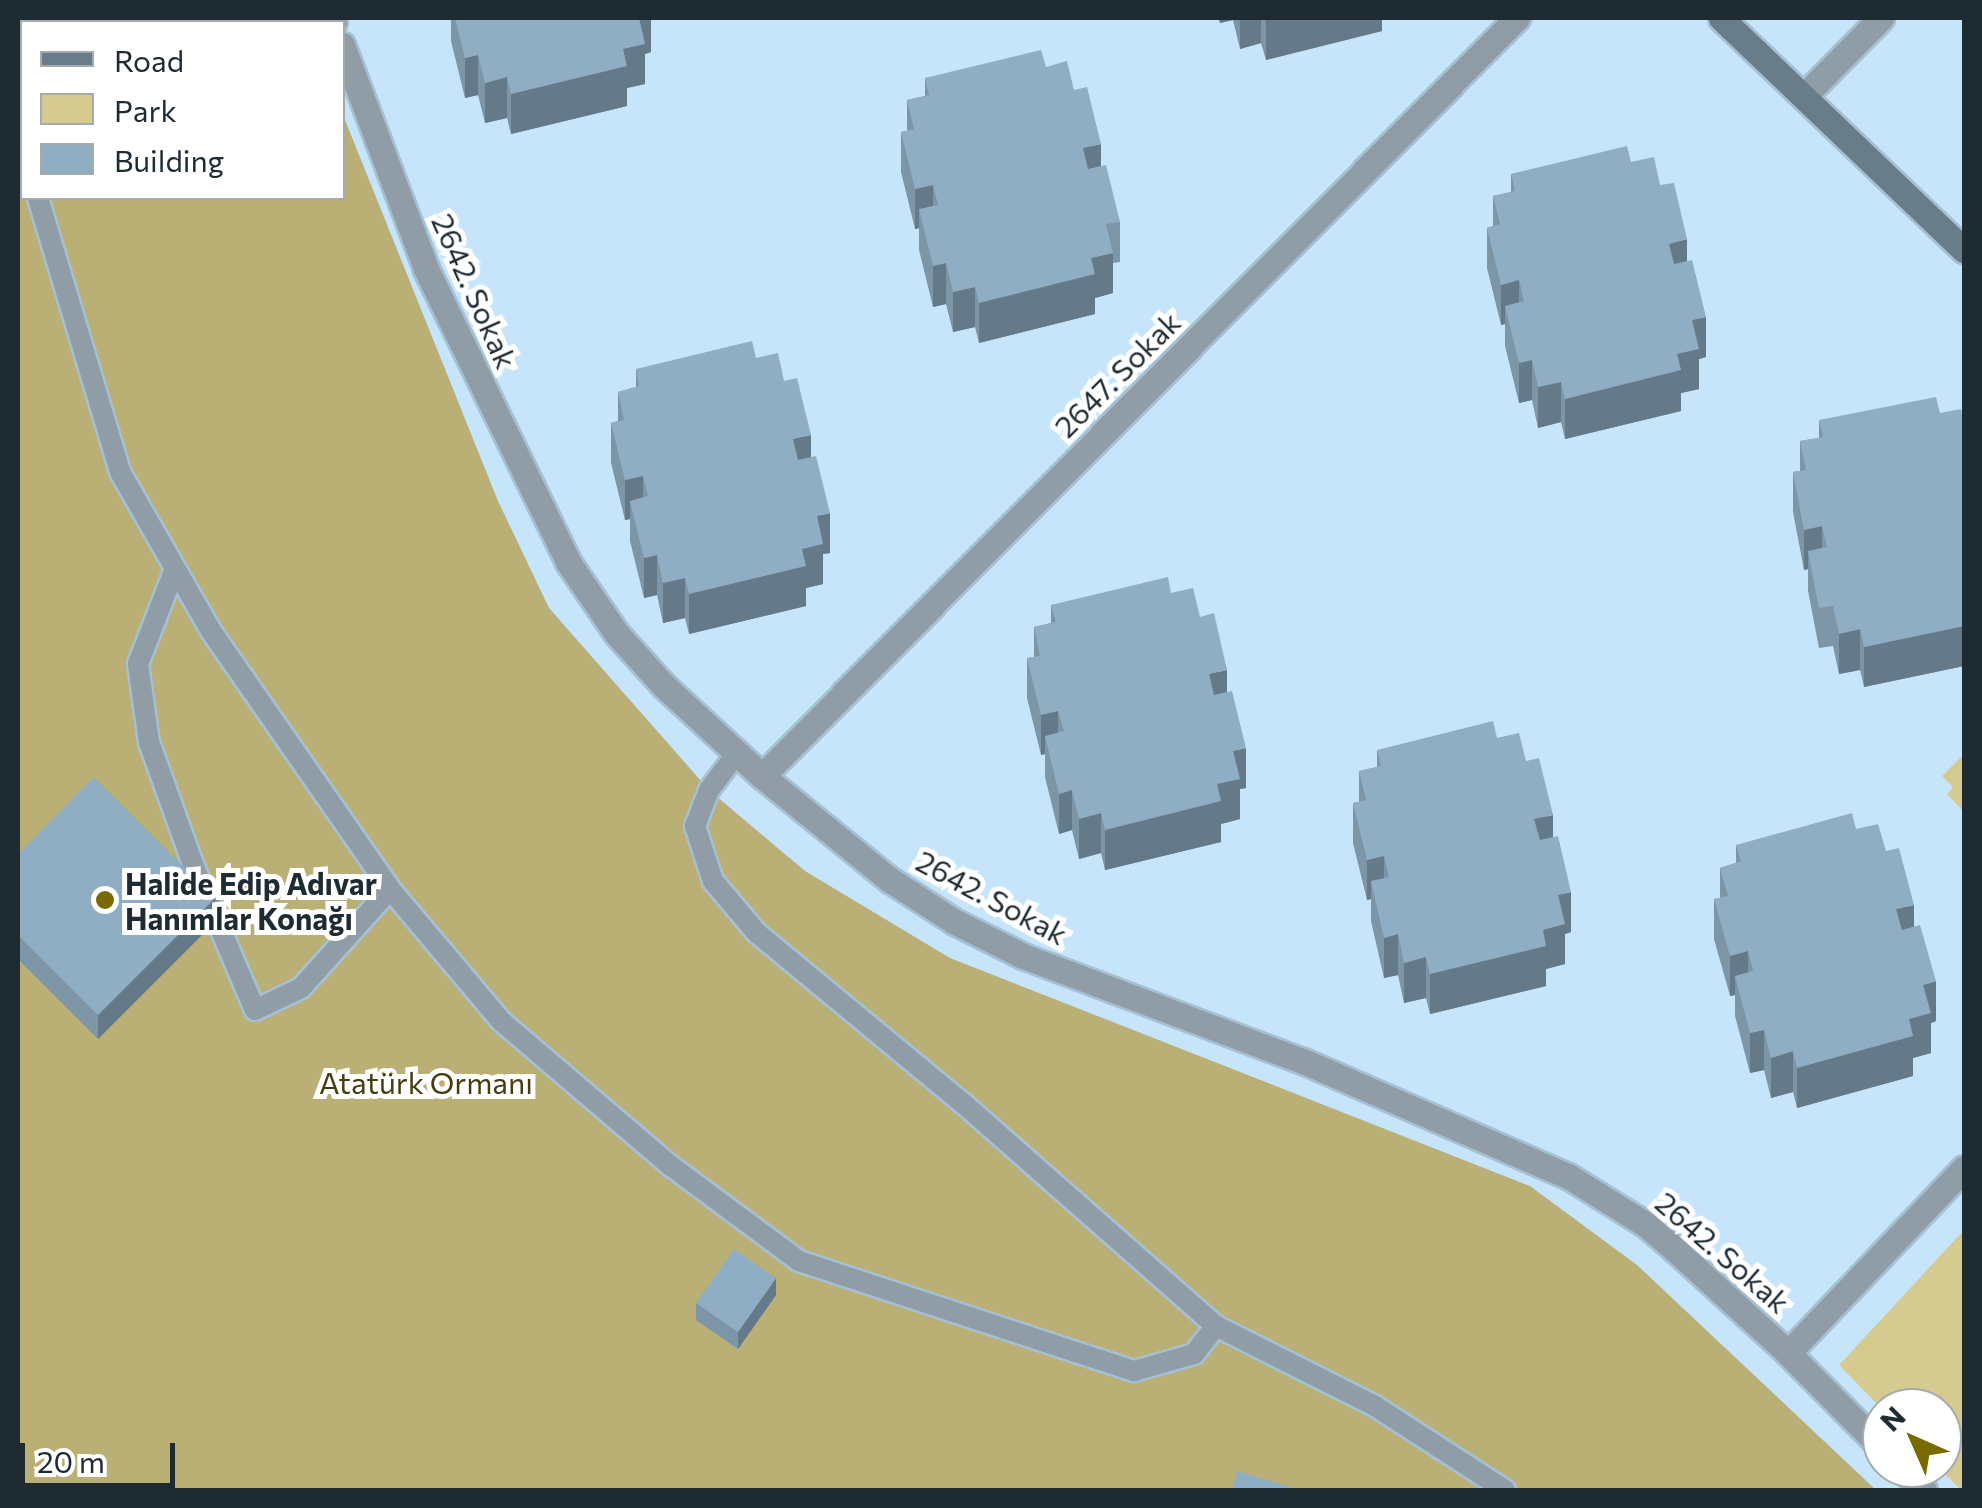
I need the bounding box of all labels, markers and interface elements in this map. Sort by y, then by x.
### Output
legend [20,20,345,200]
text: Road [114,41,184,78]
text: Park [114,91,177,128]
text: Building [114,141,224,178]
street label: 2642. Sokak [425,208,525,374]
street label: 2647. Sokak [1047,304,1187,444]
street label: 2642. Sokak [910,842,1074,952]
place label: Halide Edip Adıvar Hanımlar Konağı [125,865,377,936]
marker: Halide Edip Adıvar Hanımlar Konağı [94,889,116,911]
park label: Atatürk Ormanı [319,1064,533,1100]
street label: 2642. Sokak [1649,1184,1797,1320]
north arrow [1862,1388,1962,1488]
text: N [1873,1399,1912,1438]
scale bar [25,1423,180,1485]
text: 20 m [37,1442,105,1479]

